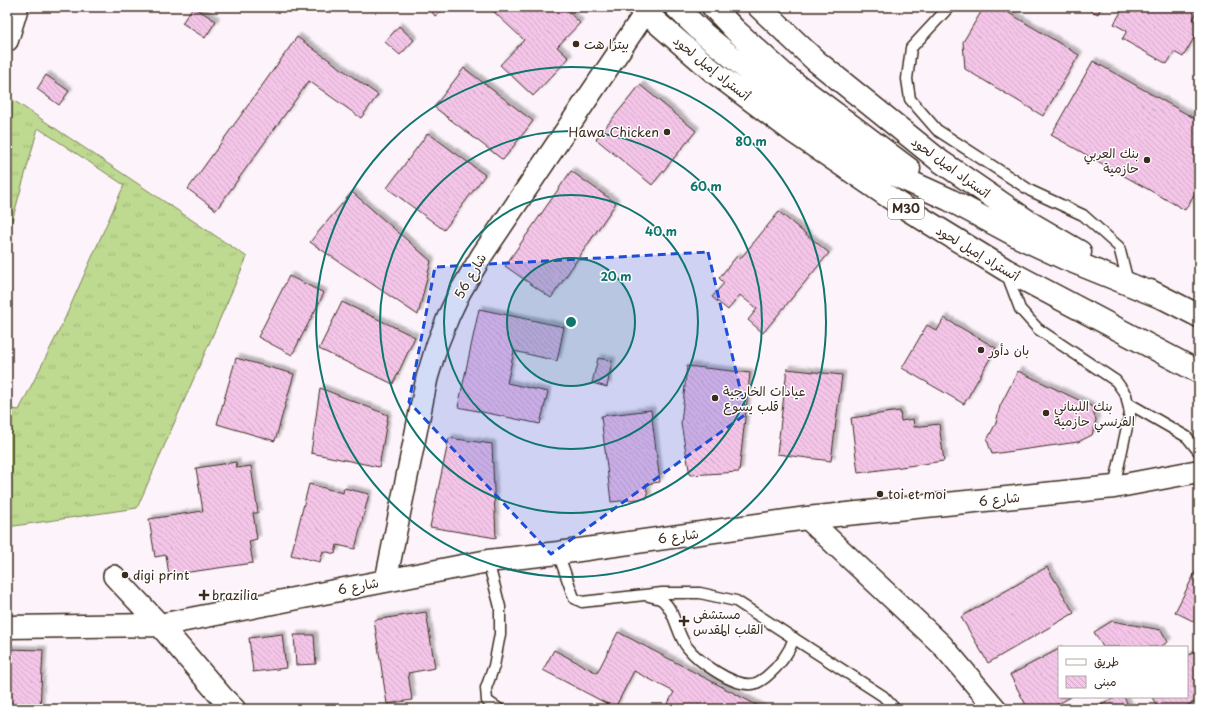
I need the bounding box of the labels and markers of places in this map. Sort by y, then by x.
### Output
place label: بيتزا هت [584,34,629,53]
marker: بيتزا هت [571,39,581,49]
place label: Hawa Chicken [569,122,659,141]
marker: Hawa Chicken [662,127,672,137]
place label: بنك العربي حازمية [1084,143,1139,177]
marker: بنك العربي حازمية [1142,155,1152,165]
centre of rings [564,315,578,329]
place label: بان دأور [988,340,1029,359]
marker: بان دأور [976,345,986,355]
place label: عيادات الخارجية قلب يسوع [723,381,805,416]
marker: عيادات الخارجية قلب يسوع [710,393,720,403]
place label: بنك اللبناني الفرنسي حازمية [1054,396,1135,433]
marker: بنك اللبناني الفرنسي حازمية [1041,408,1051,418]
place label: toi et moi [888,484,946,503]
marker: toi et moi [875,489,885,499]
place label: digi print [133,565,189,584]
marker: digi print [120,570,130,580]
place label: brazilia [212,585,258,604]
marker: brazilia [199,590,209,600]
place label: مستشفى القلب المقدس [693,604,763,638]
marker: مستشفى القلب المقدس [678,615,690,627]

